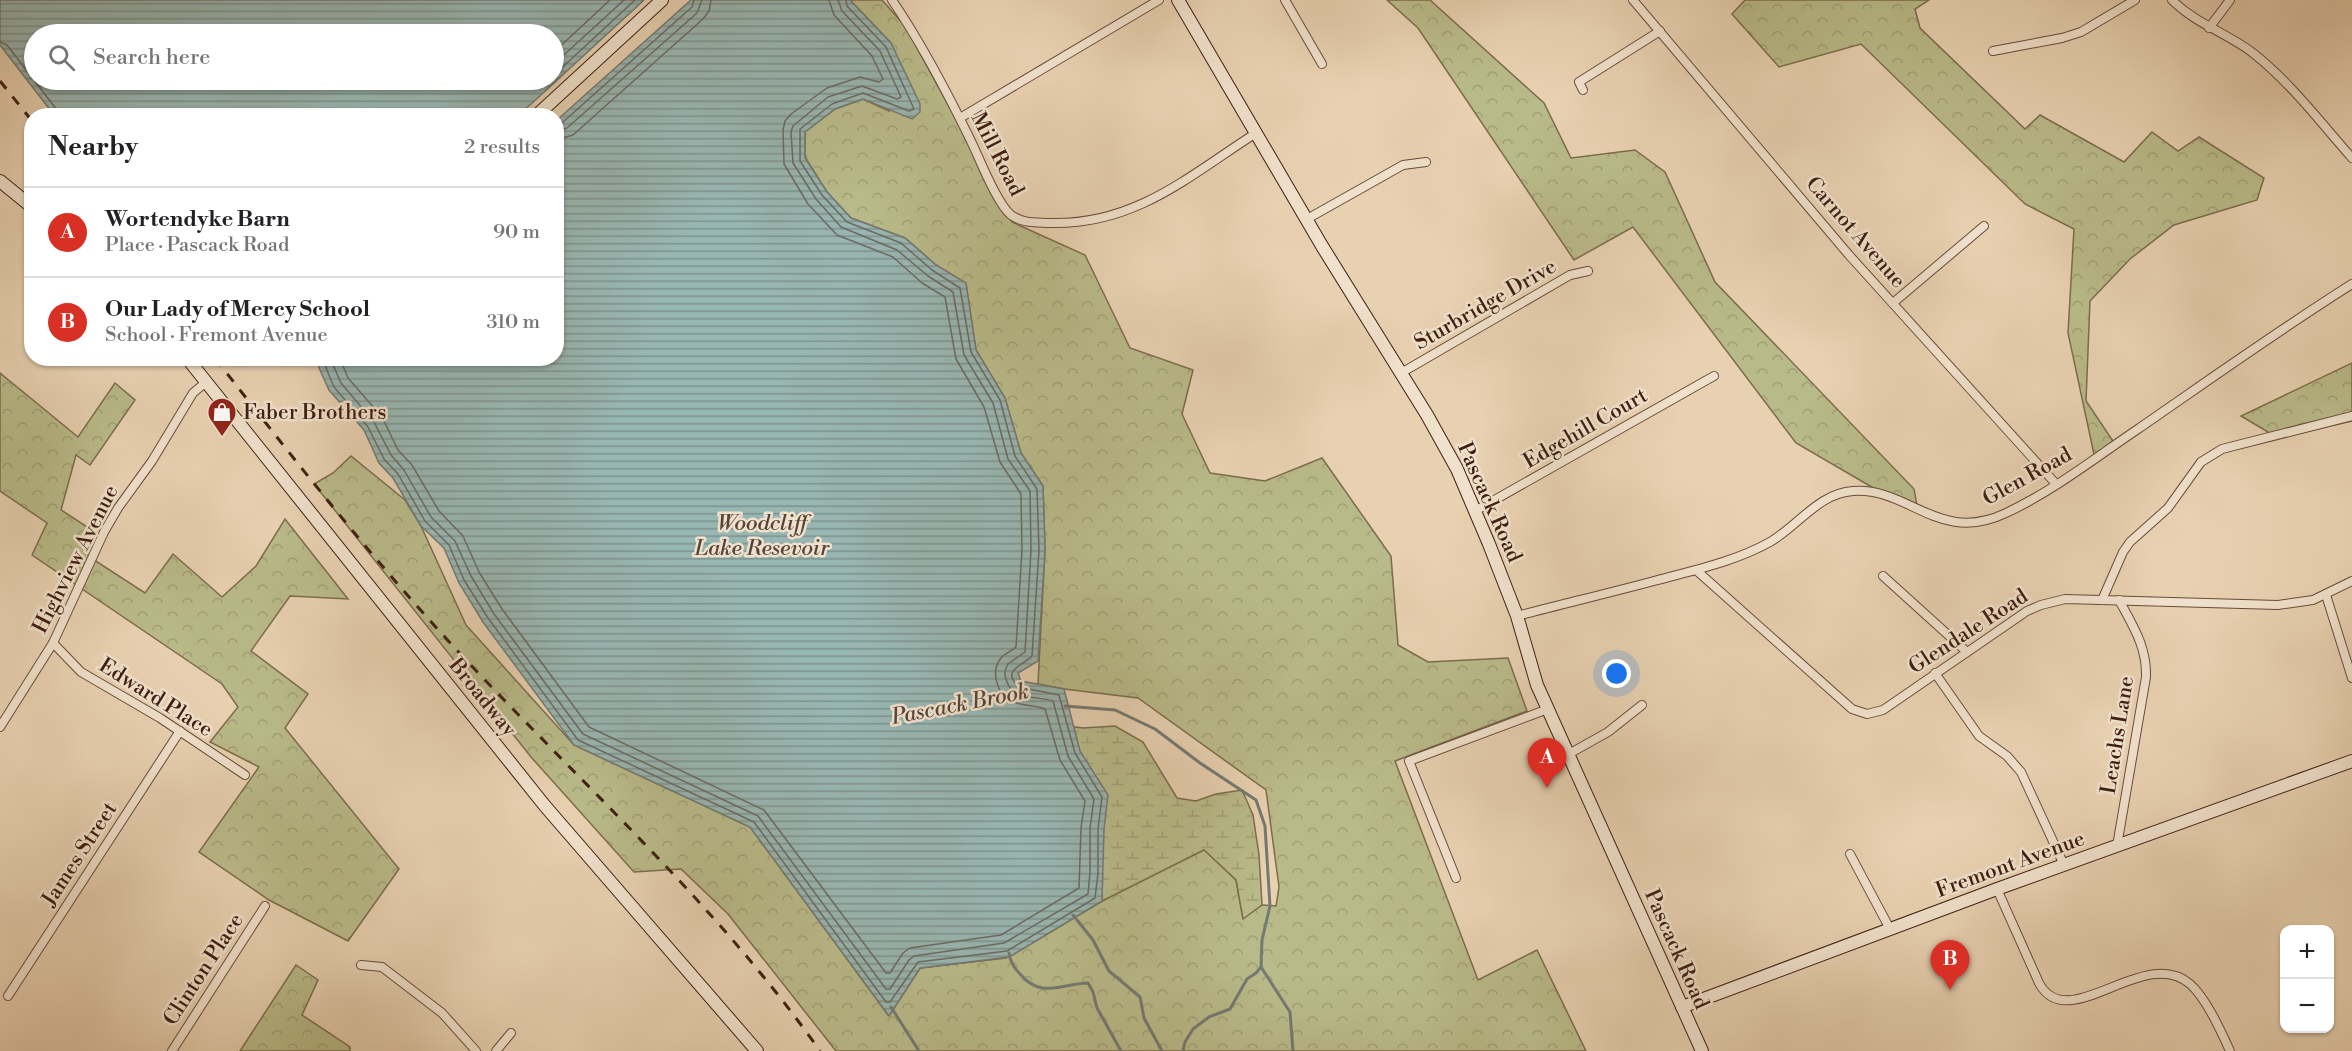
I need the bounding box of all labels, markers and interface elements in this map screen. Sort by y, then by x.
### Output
search box [24,24,564,90]
icon: search [45,41,78,74]
text: Search here [93,44,210,71]
street label: Mill Road [965,108,1029,201]
text: Nearby [48,131,138,163]
text: 2 results [464,135,540,160]
street label: Carnot Avenue [1800,171,1911,294]
text: Wortendyke Barn [105,206,290,233]
text: A [60,220,75,245]
text: 90 m [493,220,540,245]
text: Place · Pascack Road [105,233,289,258]
street label: Sturbridge Drive [1410,254,1561,356]
text: Our Lady of Mercy School [105,296,370,323]
text: B [60,310,75,335]
text: 310 m [487,310,540,335]
text: School · Fremont Avenue [105,323,328,348]
street label: Edgehill Court [1519,383,1653,475]
shop icon: Faber Brothers [206,396,238,438]
place label: Faber Brothers [243,400,386,426]
street label: Pascack Road [1451,438,1527,567]
street label: Glen Road [1978,442,2077,512]
street label: Highview Avenue [27,481,124,638]
water label: Woodcliff Lake Resevoir [694,510,830,562]
street label: Glendale Road [1904,584,2033,680]
street label: Broadway [442,652,522,743]
street label: Edward Place [94,653,217,743]
your location [1602,659,1631,688]
street label: Leachs Lane [2096,674,2140,796]
water label: Pascack Brook [888,678,1031,731]
pin: A [1528,738,1566,788]
street label: James Street [36,797,123,912]
street label: Fremont Avenue [1932,826,2088,904]
street label: Pascack Road [1638,885,1714,1014]
street label: Clinton Place [158,909,250,1030]
map controls [2280,925,2334,1033]
button: + [2280,925,2334,979]
pin: B [1930,940,1970,990]
button: − [2280,979,2334,1033]

